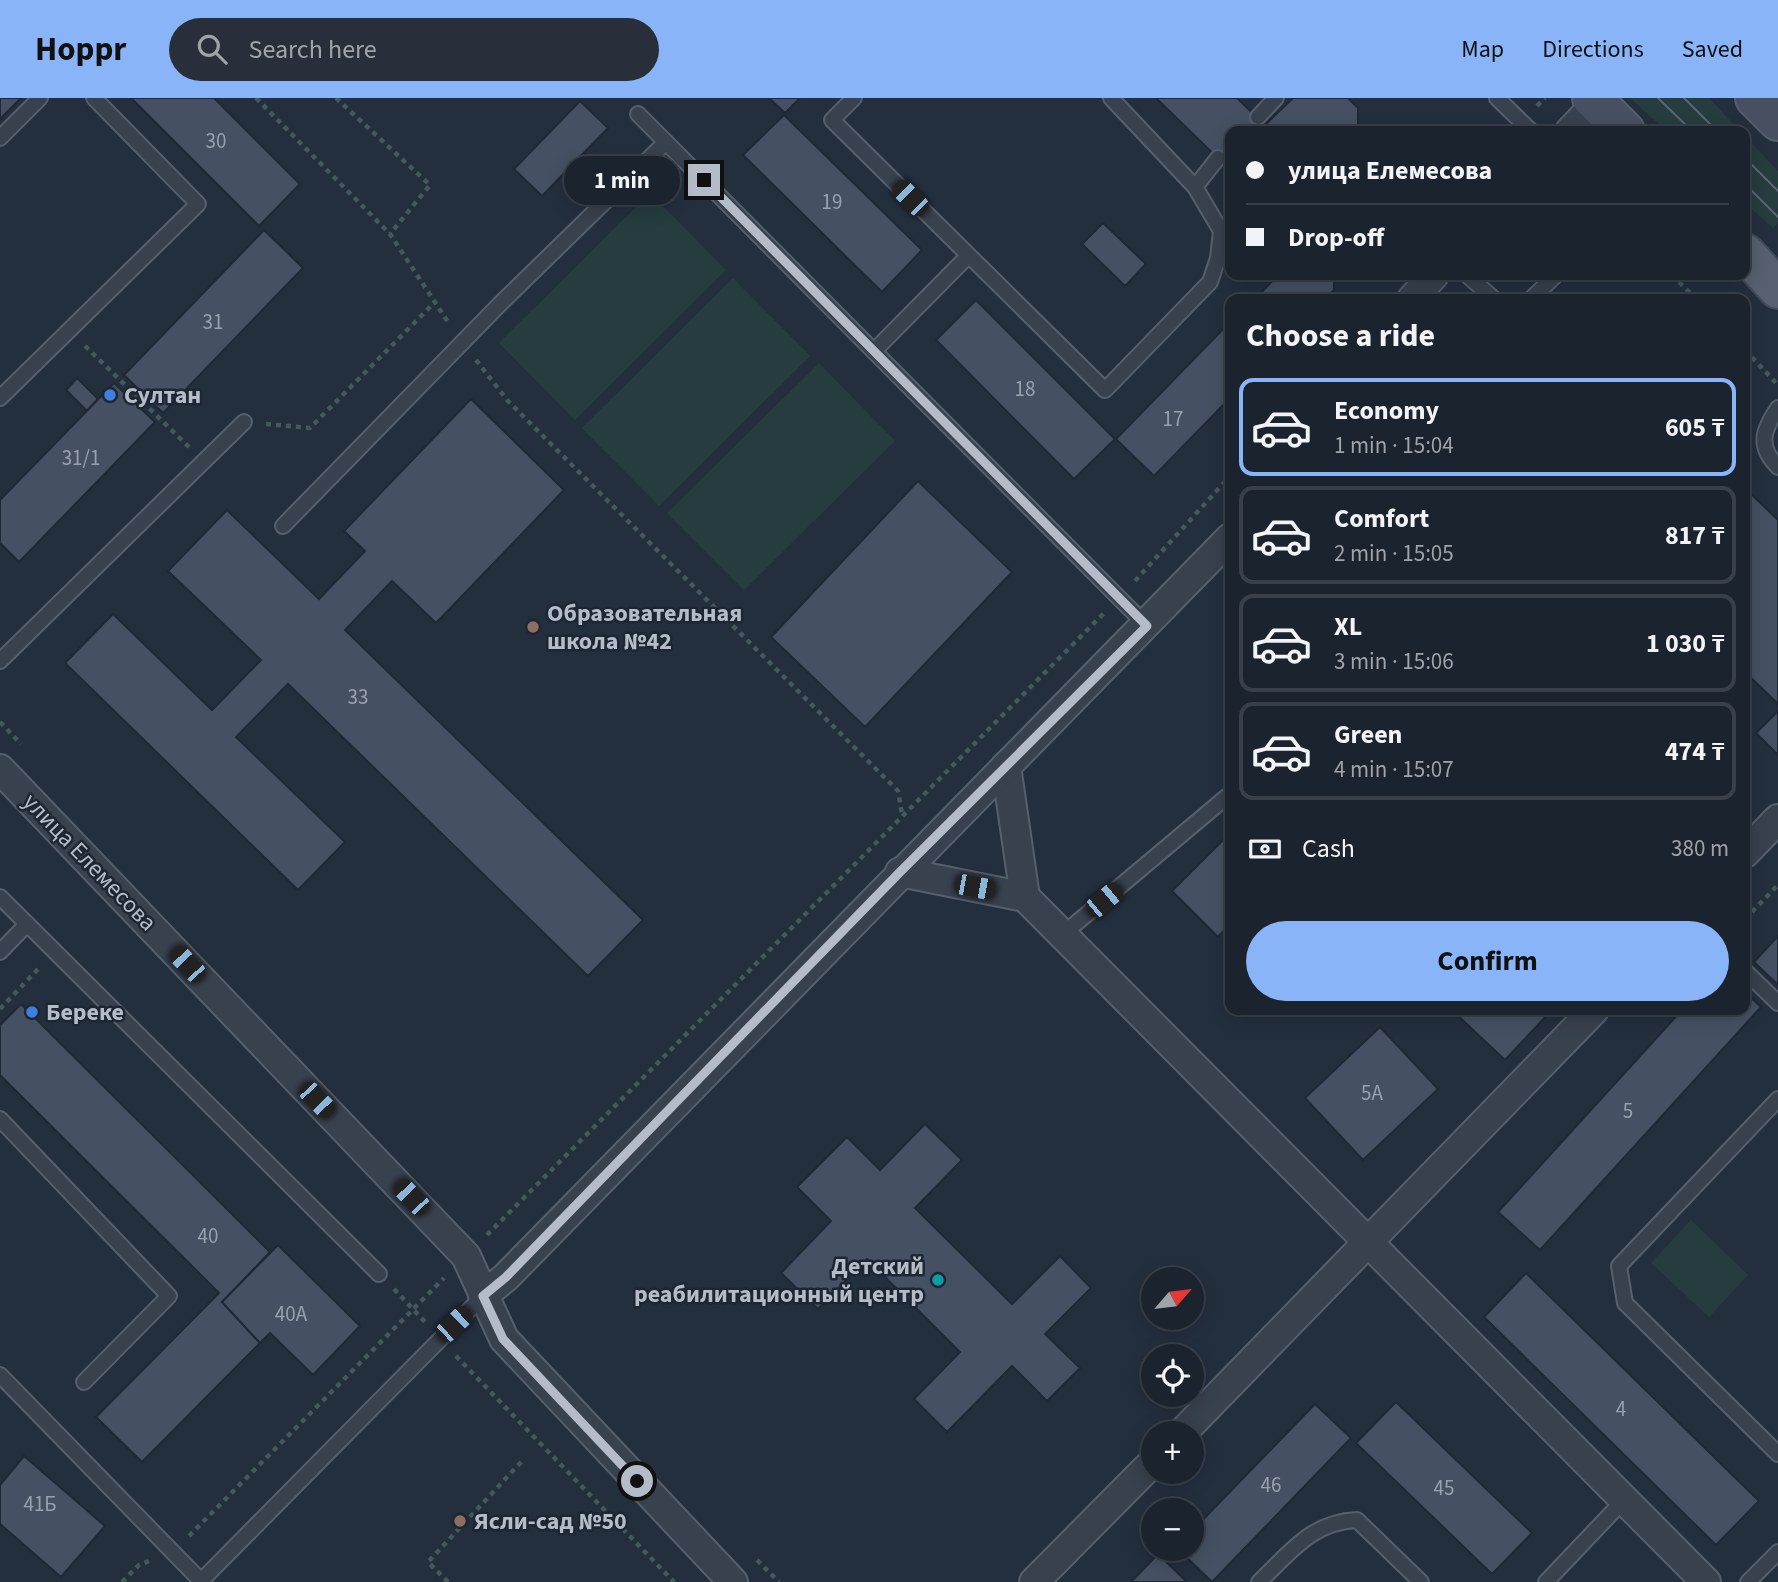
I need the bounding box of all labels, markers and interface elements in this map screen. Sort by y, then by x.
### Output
search box [169,18,659,81]
text: Hoppr [35,26,127,73]
icon: search [193,30,231,68]
text: Search here [249,31,377,68]
text: Map [1461,32,1504,67]
text: Directions [1542,32,1644,67]
text: Saved [1682,32,1743,67]
house number: 30 [206,126,226,156]
text: улица Елемесова [1288,152,1492,189]
callout: 1 min [564,155,680,204]
text: 1 min [594,164,650,197]
route end [688,164,720,196]
car [888,176,933,220]
house number: 19 [822,187,842,217]
text: Drop-off [1288,219,1384,256]
house number: 31 [203,307,223,337]
text: Choose a ride [1246,313,1435,359]
house number: 18 [1015,374,1035,404]
place label: Султан [124,378,201,413]
marker: Султан [102,387,118,403]
text: Economy [1334,392,1439,429]
icon: car [1250,396,1313,459]
house number: 17 [1163,404,1183,434]
text: 605 ₸ [1665,409,1725,446]
text: 1 min · 15:04 [1334,429,1454,462]
house number: 31/1 [62,443,100,473]
text: Comfort [1334,500,1429,537]
icon: car [1250,504,1313,567]
text: 817 ₸ [1665,517,1725,554]
text: 2 min · 15:05 [1334,537,1454,570]
place label: Образовательная школа №42 [547,596,742,659]
text: XL [1334,608,1362,645]
icon: car [1250,612,1313,675]
marker: Образовательная школа №42 [525,619,541,635]
text: 1 030 ₸ [1646,625,1725,662]
text: 3 min · 15:06 [1334,645,1454,678]
house number: 33 [348,682,368,712]
text: Green [1334,716,1402,753]
icon: car [1250,720,1313,783]
text: 474 ₸ [1665,733,1725,770]
text: 4 min · 15:07 [1334,753,1454,786]
street label: улица Елемесова [15,786,165,939]
icon: cash [1246,830,1284,868]
text: Cash [1302,830,1355,867]
text: 380 m [1671,832,1729,865]
car [953,873,998,901]
car [1082,878,1127,922]
button: Confirm [1246,921,1729,1001]
car [165,941,210,987]
place label: Береке [46,995,124,1030]
marker: Береке [24,1004,40,1020]
car [295,1078,340,1122]
house number: 5А [1361,1078,1383,1108]
house number: 5 [1623,1096,1633,1126]
car [389,1175,434,1219]
house number: 40 [198,1221,218,1251]
place label: Детский реабилитационный центр [634,1249,924,1312]
north arrow [1141,1267,1204,1330]
map controls [1141,1267,1204,1561]
marker: Детский реабилитационный центр [930,1272,946,1288]
house number: 40А [275,1299,308,1329]
car [432,1302,477,1346]
button: locate [1141,1344,1204,1407]
house number: 4 [1616,1394,1626,1424]
button: + [1141,1421,1204,1484]
route start [621,1465,653,1497]
house number: 46 [1261,1470,1281,1500]
house number: 45 [1434,1473,1454,1503]
house number: 41Б [23,1489,57,1519]
button: − [1141,1498,1204,1561]
place label: Ясли-сад №50 [474,1504,627,1539]
marker: Ясли-сад №50 [452,1513,468,1529]

